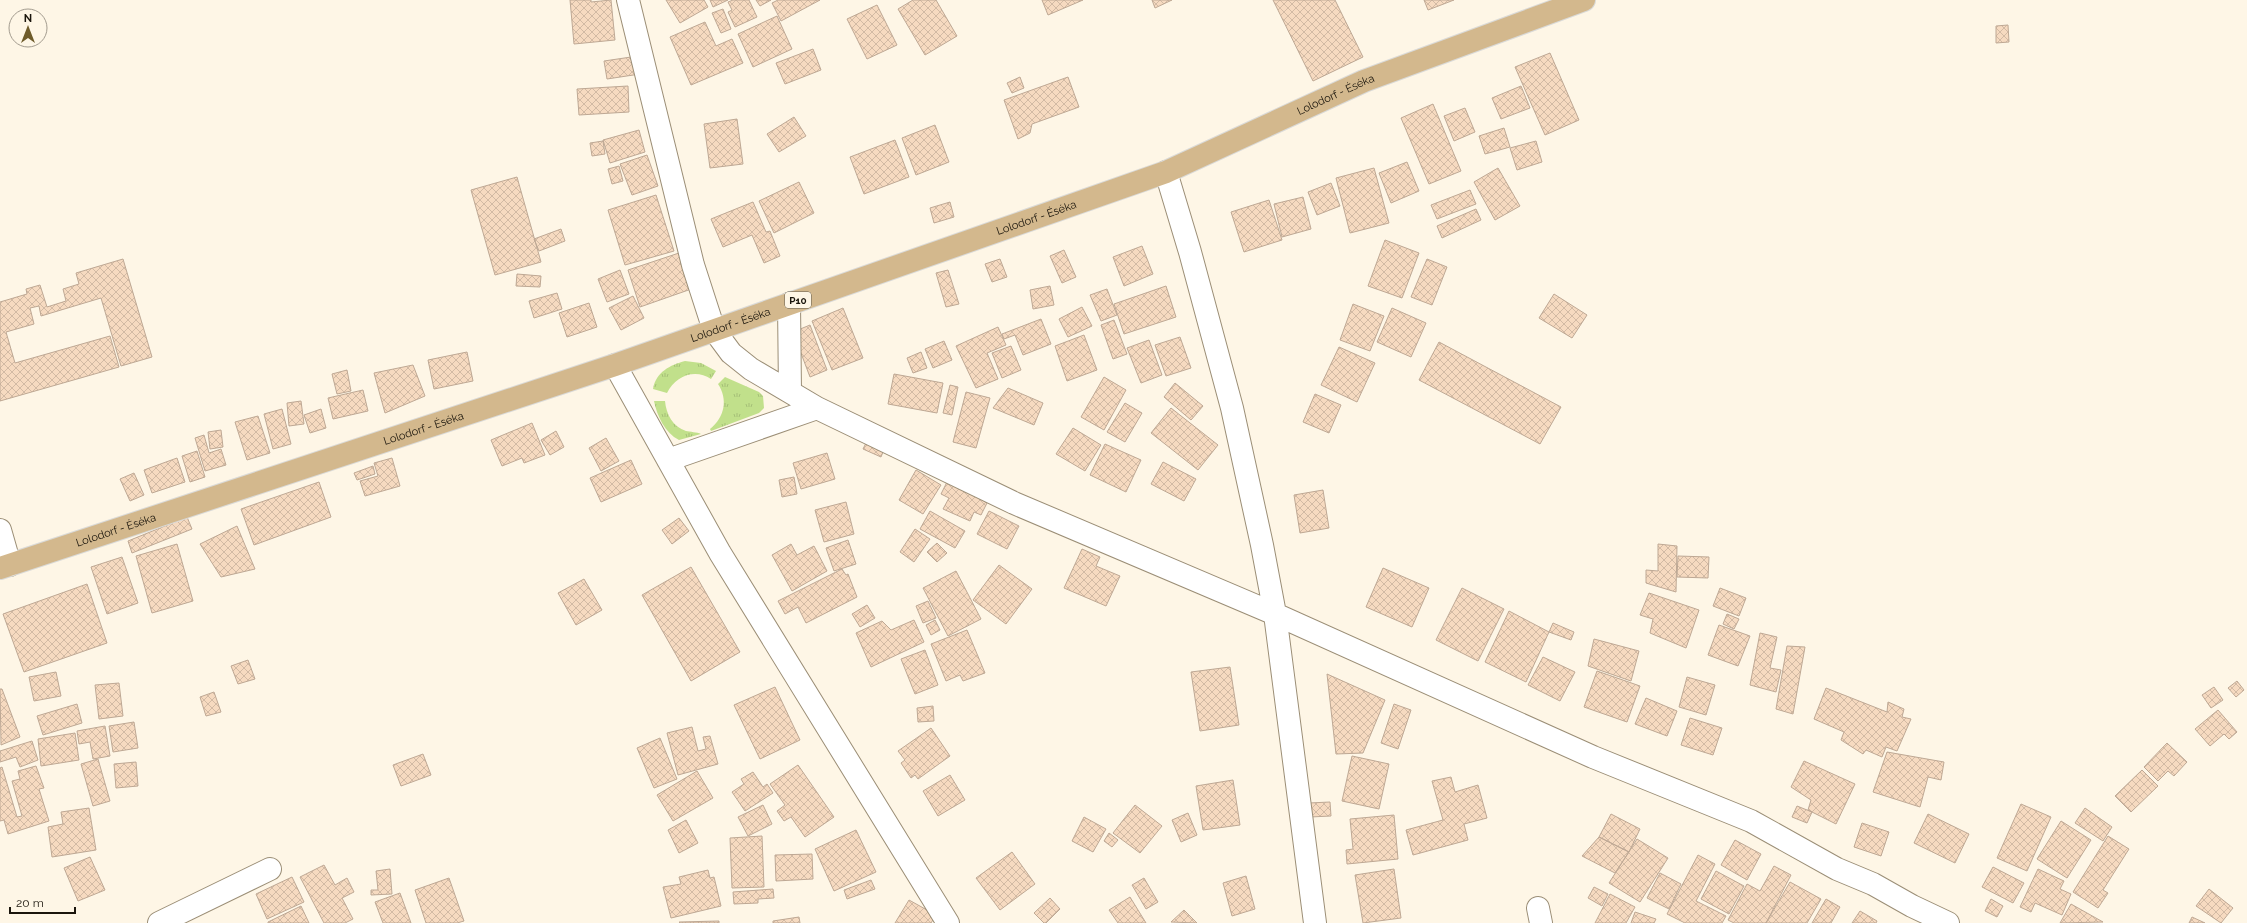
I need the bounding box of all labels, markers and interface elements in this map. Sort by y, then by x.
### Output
north arrow [8,8,48,48]
text: N [24,12,32,25]
street label: Lolodorf - Éséka [1295,72,1376,118]
street label: Lolodorf - Éséka [995,198,1078,238]
road number: P10 [785,292,811,308]
street label: Lolodorf - Éséka [689,305,772,345]
street label: Lolodorf - Éséka [382,409,465,448]
street label: Lolodorf - Éséka [74,511,158,550]
scale bar [10,889,75,915]
text: 20 m [16,896,44,910]

